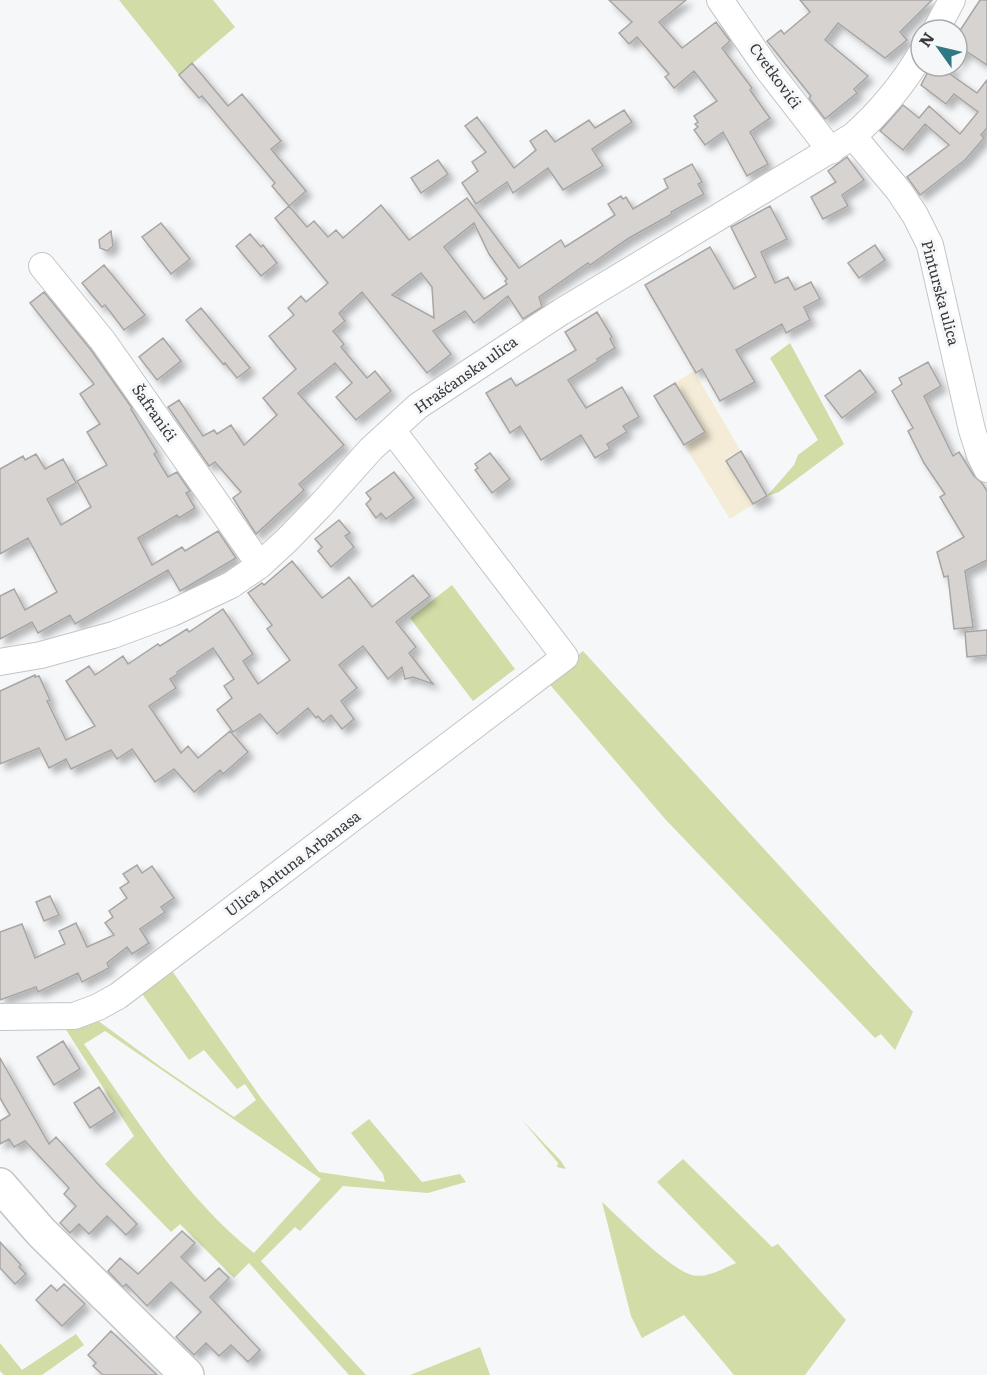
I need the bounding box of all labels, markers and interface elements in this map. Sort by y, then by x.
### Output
north arrow [909,18,969,78]
text: N [912,27,939,51]
street label: Cvetkovići [744,37,808,113]
street label: Pinturska ulica [916,237,967,349]
street label: Hrašćanska ulica [409,329,522,418]
street label: Šafranići [127,379,183,445]
street label: Ulica Antuna Arbanasa [219,804,366,922]

